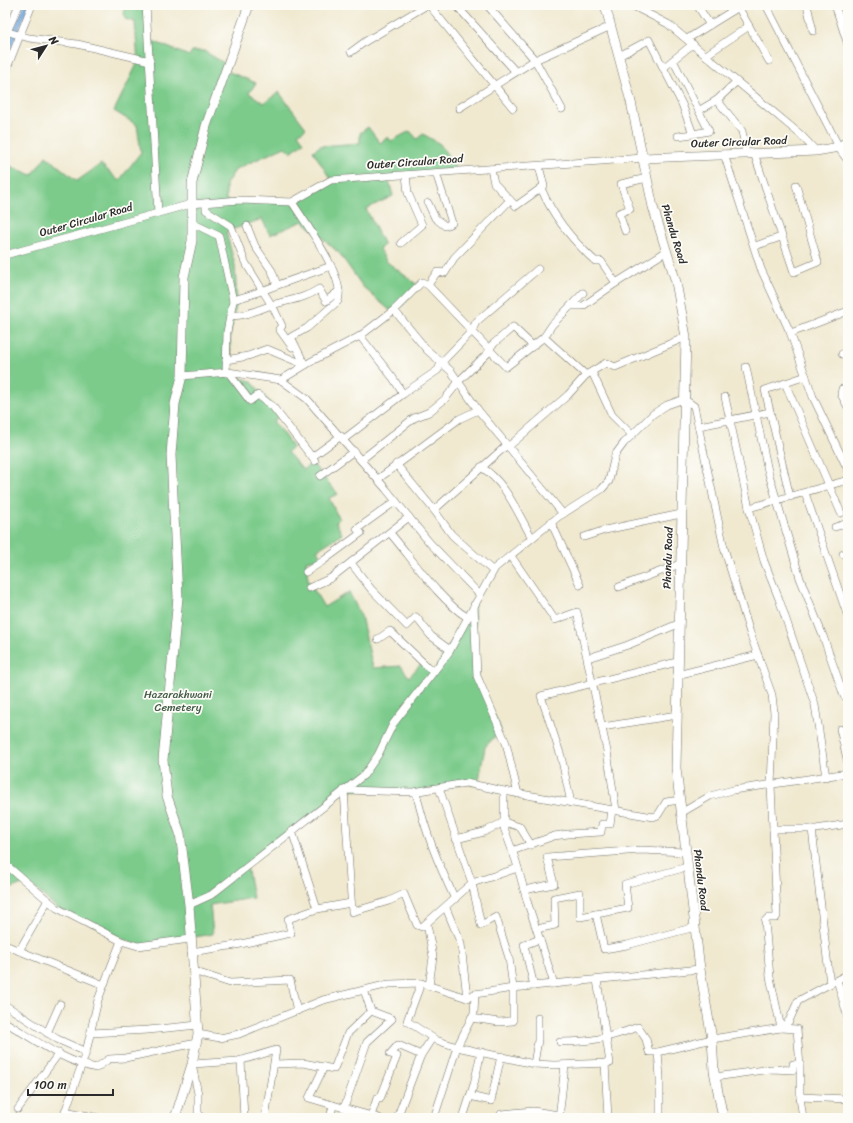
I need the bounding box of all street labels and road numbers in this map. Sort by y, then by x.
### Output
street label: Outer Circular Road [691,131,789,153]
street label: Outer Circular Road [366,149,465,175]
street label: Outer Circular Road [37,197,136,242]
street label: Phandu Road [656,202,692,268]
street label: Phandu Road [657,526,679,589]
street label: Phandu Road [688,848,714,913]

